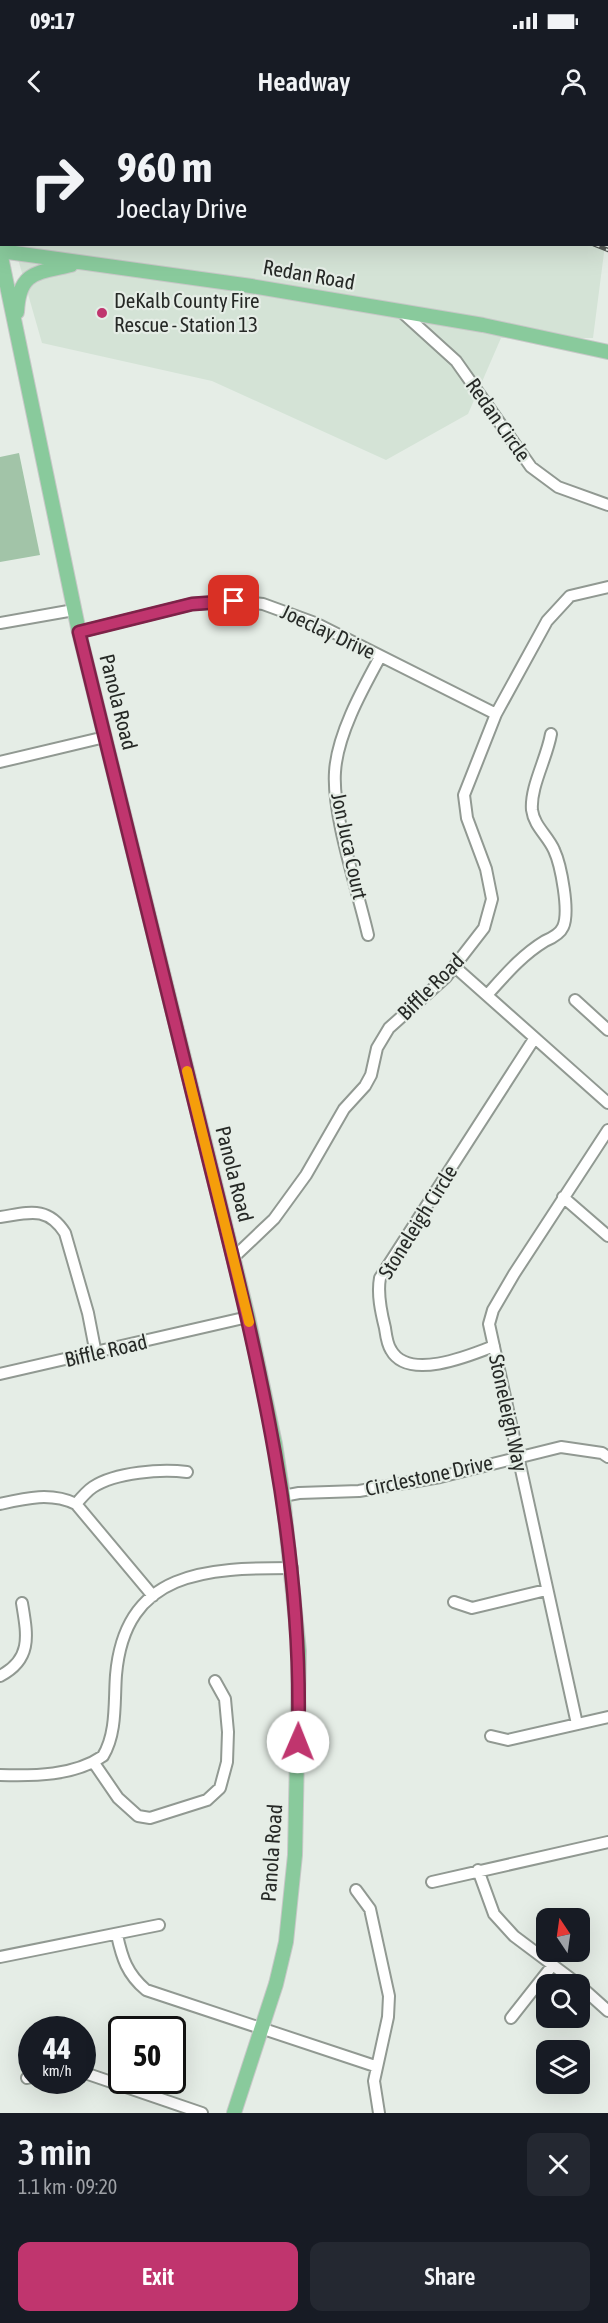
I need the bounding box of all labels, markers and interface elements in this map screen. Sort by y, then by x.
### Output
text: 09:17 [30,8,75,34]
icon: back [18,65,51,98]
icon: person [557,65,590,98]
text: Headway [258,66,350,97]
text: 960 m [117,143,212,191]
icon: right [18,144,96,222]
text: Joeclay Drive [117,193,247,224]
street label: Redan Road [261,254,357,294]
place label: DeKalb County Fire Rescue - Station 13 [114,288,260,336]
marker: DeKalb County Fire Rescue - Station 13 [95,306,109,320]
street label: Redan Circle [462,373,536,466]
pin [208,575,259,626]
icon: arrive [217,584,250,617]
street label: Joeclay Drive [277,599,379,663]
street label: Panola Road [95,651,142,752]
street label: Jon Juca Court [327,790,373,901]
street label: Biffle Road [392,948,468,1024]
street label: Panola Road [211,1123,258,1224]
street label: Stoneleigh Circle [373,1160,462,1283]
street label: Biffle Road [62,1329,149,1371]
street label: Stoneleigh Way [485,1352,533,1474]
street label: Circlestone Drive [363,1450,495,1500]
position arrow [266,1710,330,1774]
street label: Panola Road [256,1803,286,1903]
north arrow [536,1908,590,1962]
map controls [536,1908,590,2094]
button: search [536,1974,590,2028]
speed limit sign: 50 [108,2016,186,2094]
text: 44 [43,2031,71,2065]
button: layers [536,2040,590,2094]
text: km/h [42,2062,72,2079]
text: 3 min [18,2131,92,2173]
button: close [527,2133,590,2196]
text: 1.1 km · 09:20 [18,2175,117,2198]
button: Exit [18,2242,298,2311]
button: Share [310,2242,590,2311]

